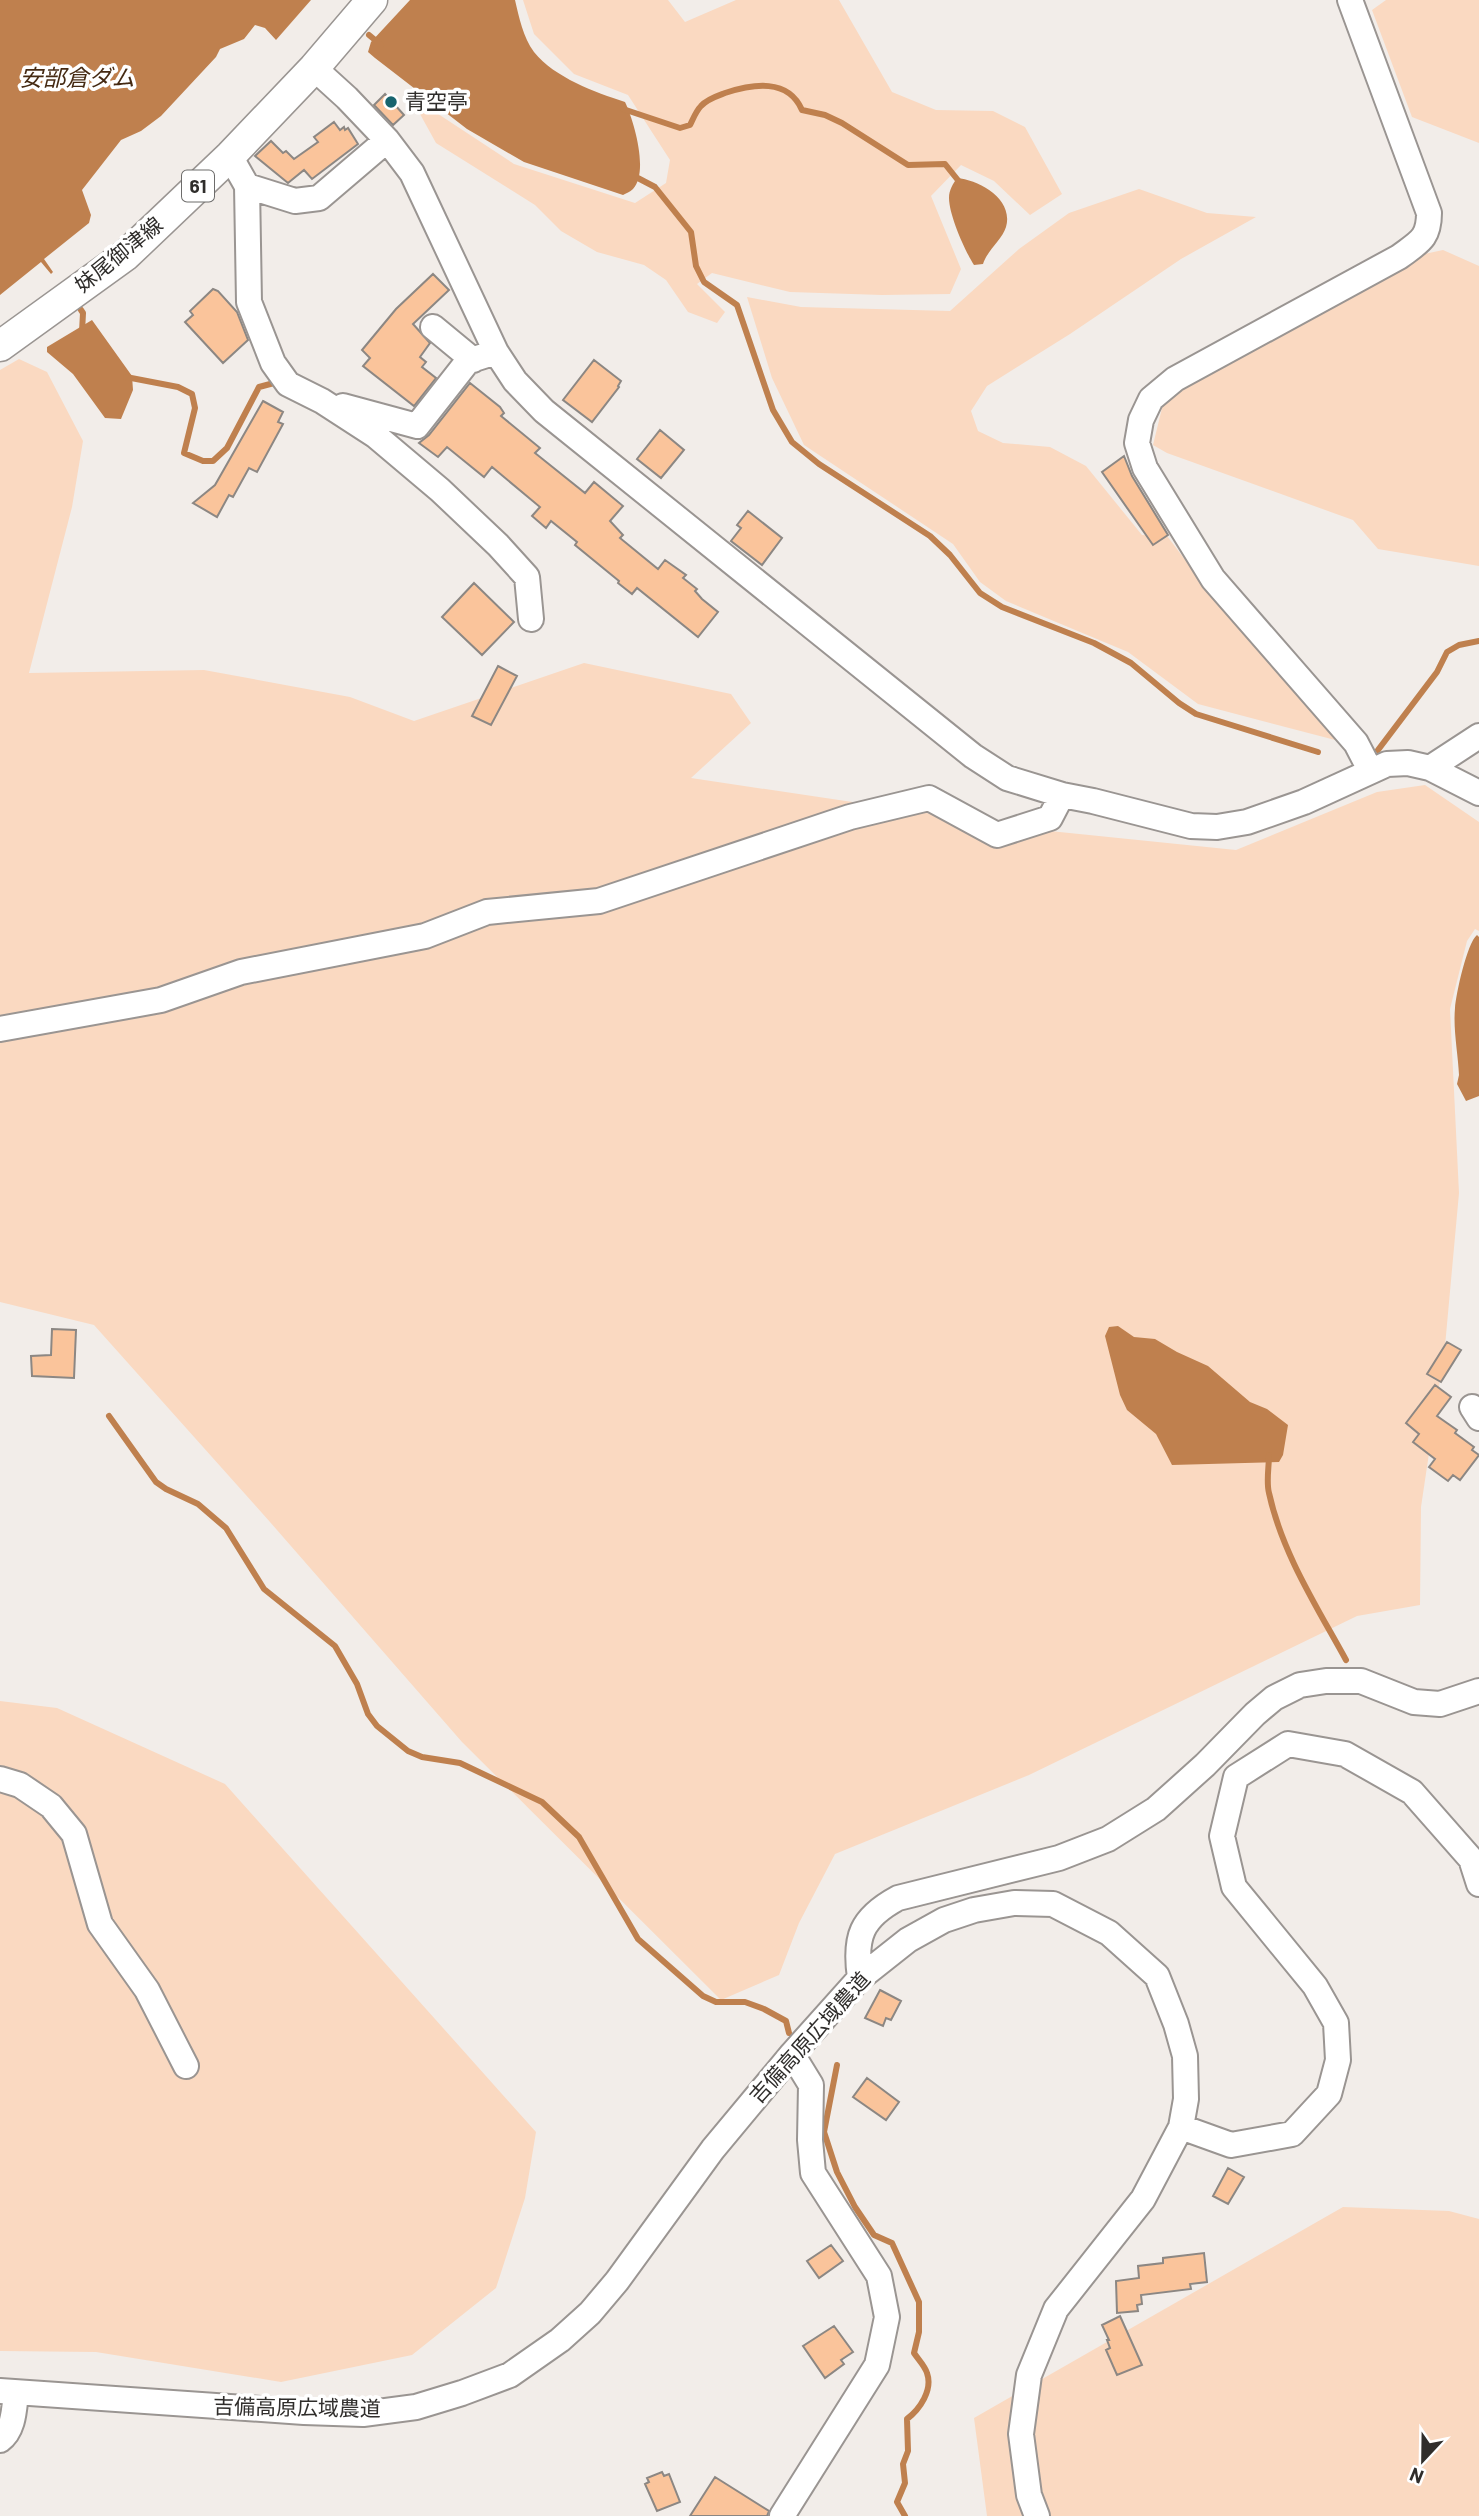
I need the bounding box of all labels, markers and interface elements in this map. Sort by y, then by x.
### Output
water label: 安部倉ダム [20,63,135,91]
place label: 青空亭 [405,88,468,113]
marker: 青空亭 [383,94,399,110]
road number: 61 [182,170,214,202]
street label: 妹尾御津線 [69,211,167,297]
street label: 吉備高原広域農道 [743,1966,874,2108]
street label: 吉備高原広域農道 [213,2393,381,2420]
north arrow [1388,2425,1458,2495]
text: N [1406,2463,1427,2489]

